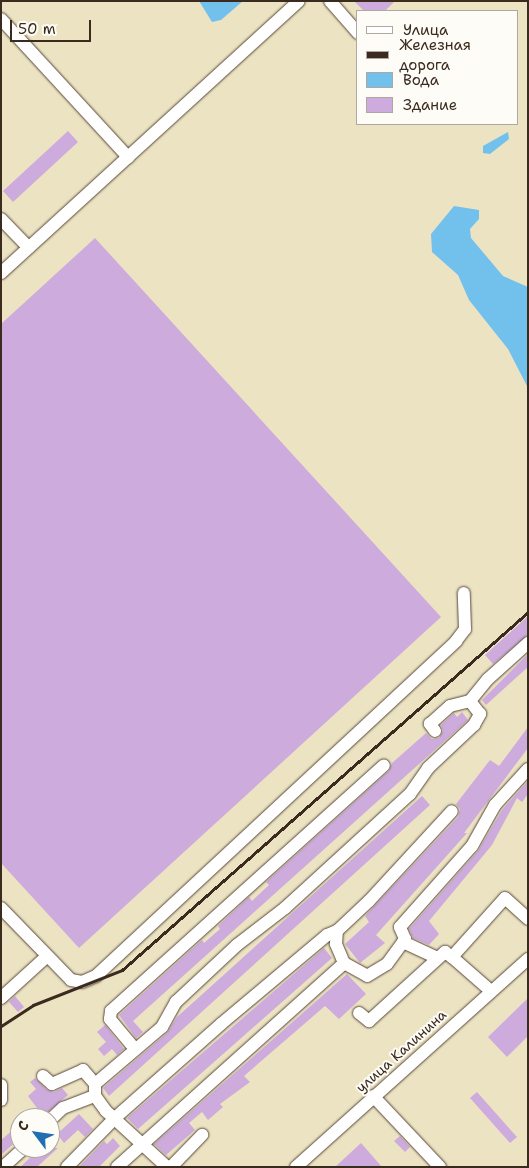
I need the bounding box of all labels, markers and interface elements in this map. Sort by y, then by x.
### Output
scale bar [12,10,94,42]
legend [356,10,519,125]
text: 50 m [18,19,56,39]
text: Улица [403,20,448,40]
text: Железная дорога [399,35,471,75]
text: Вода [403,70,439,90]
text: Здание [403,95,457,115]
street label: улица Калинина [352,1006,450,1096]
north arrow [10,1108,60,1158]
text: С [13,1117,33,1134]

